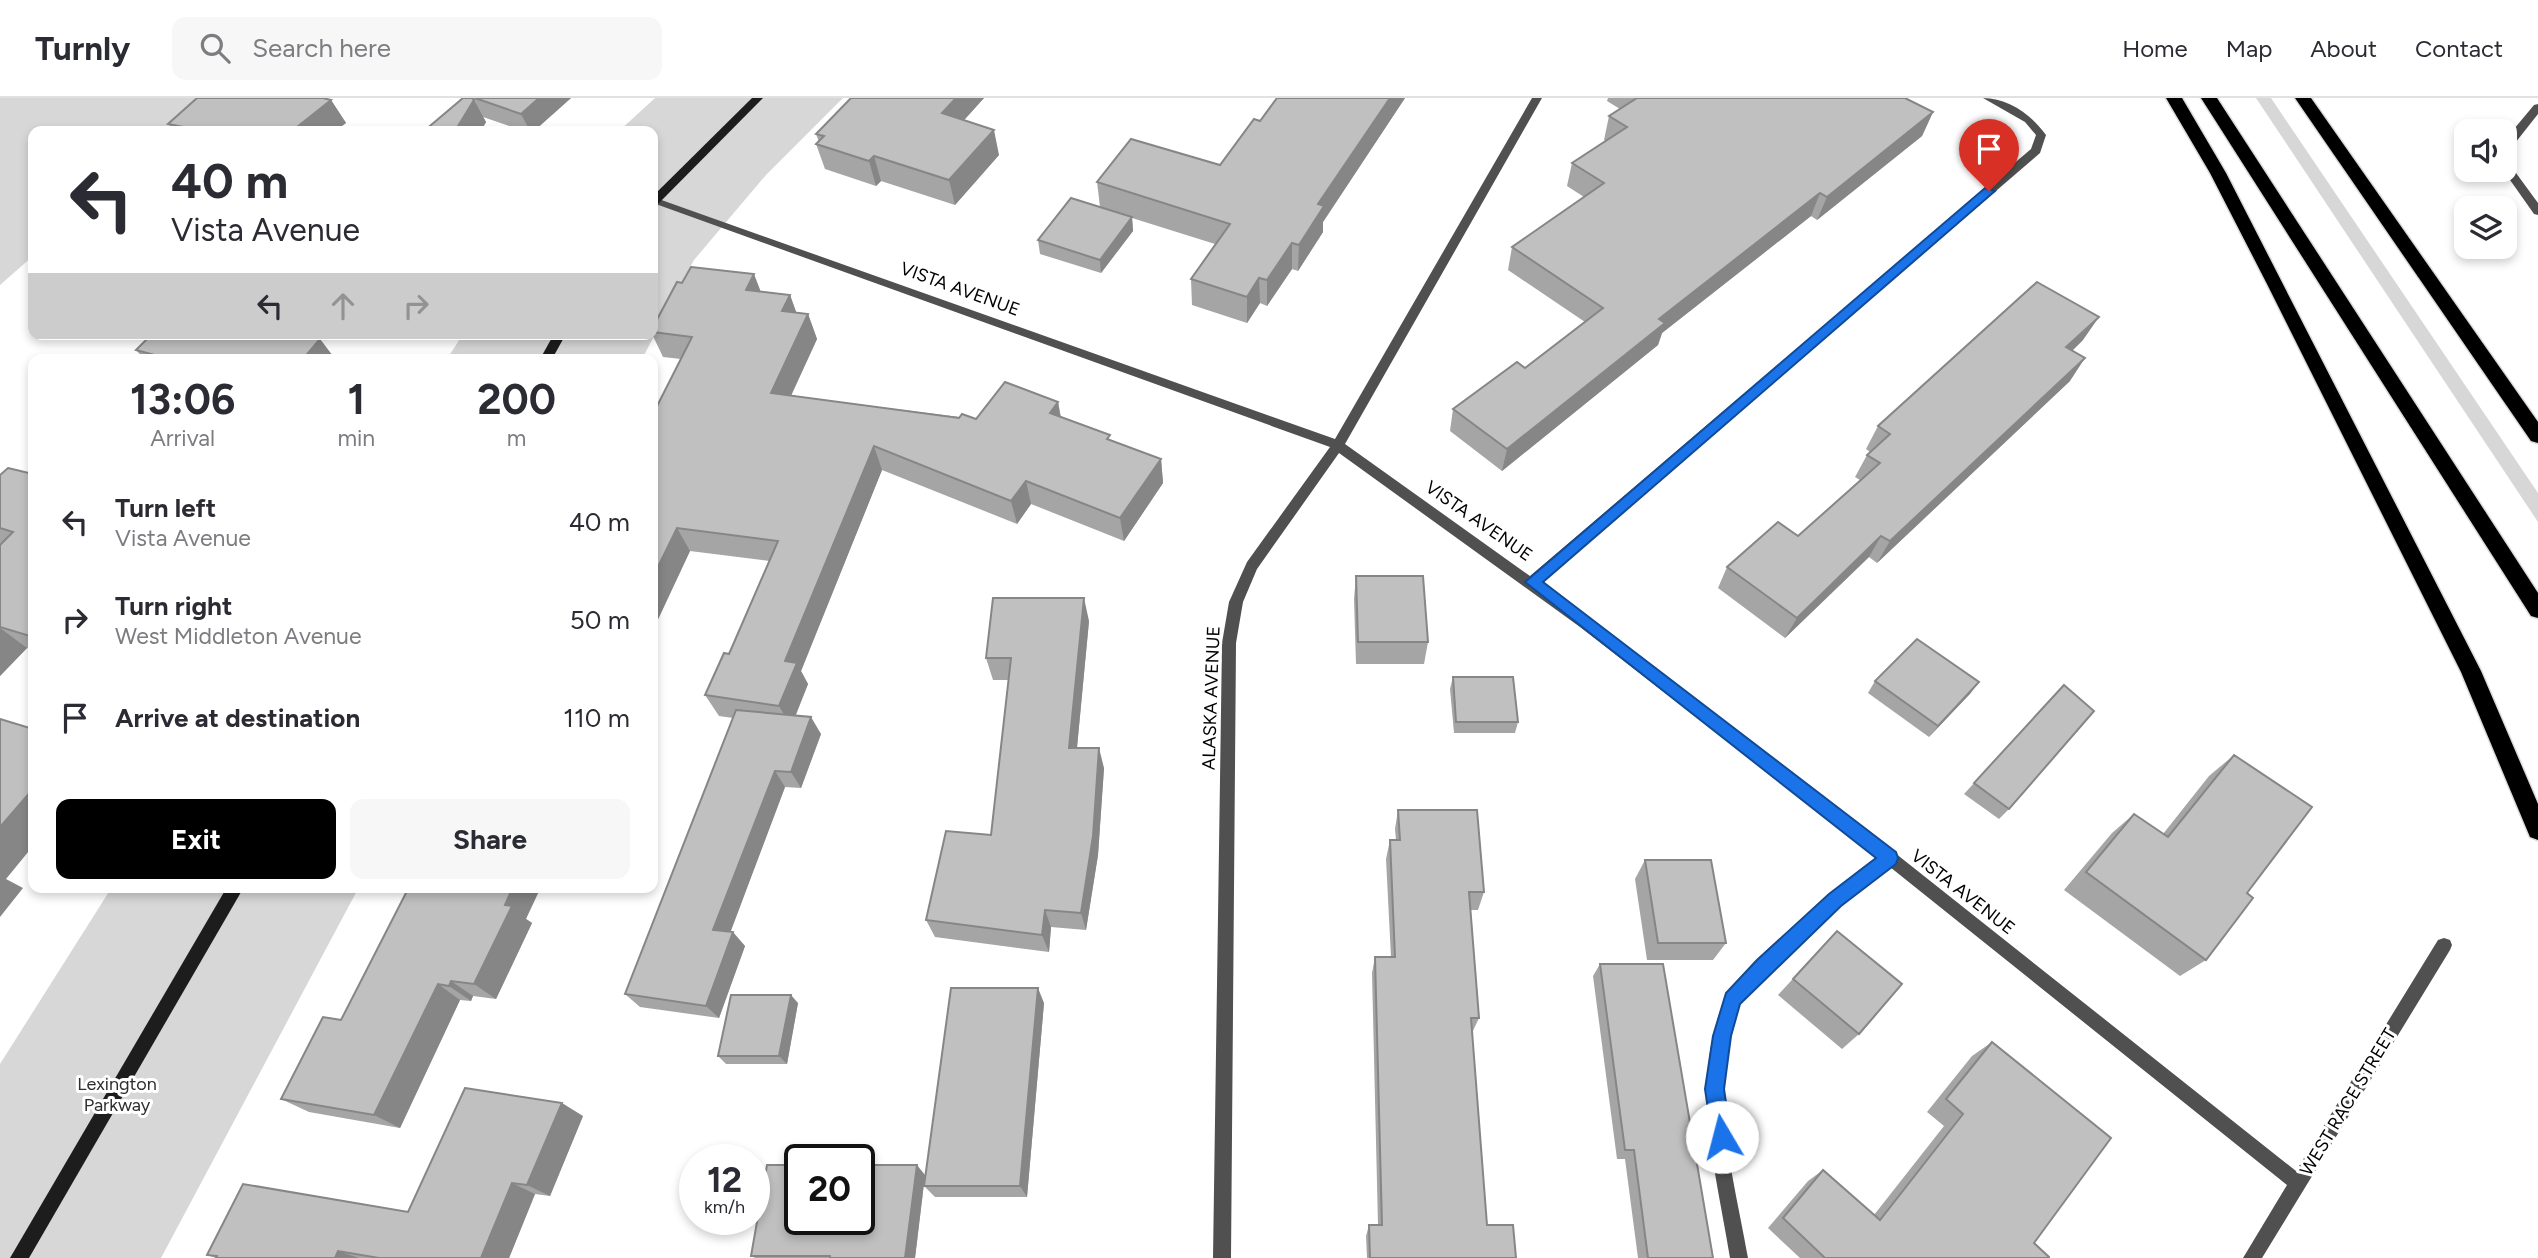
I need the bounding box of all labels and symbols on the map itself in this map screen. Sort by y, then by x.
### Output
pin [1959,119,2019,191]
street label: VISTA AVENUE [897,257,1023,321]
street label: VISTA AVENUE [1421,476,1537,566]
street label: ALASKA AVENUE [1197,626,1225,770]
street label: VISTA AVENUE [1907,845,2019,939]
street label: WEST RACE STREET [2295,1024,2401,1180]
park label: Lexington Parkway [77,1073,157,1116]
position arrow [1685,1100,1759,1174]
speed limit sign: 20 [784,1144,875,1235]

